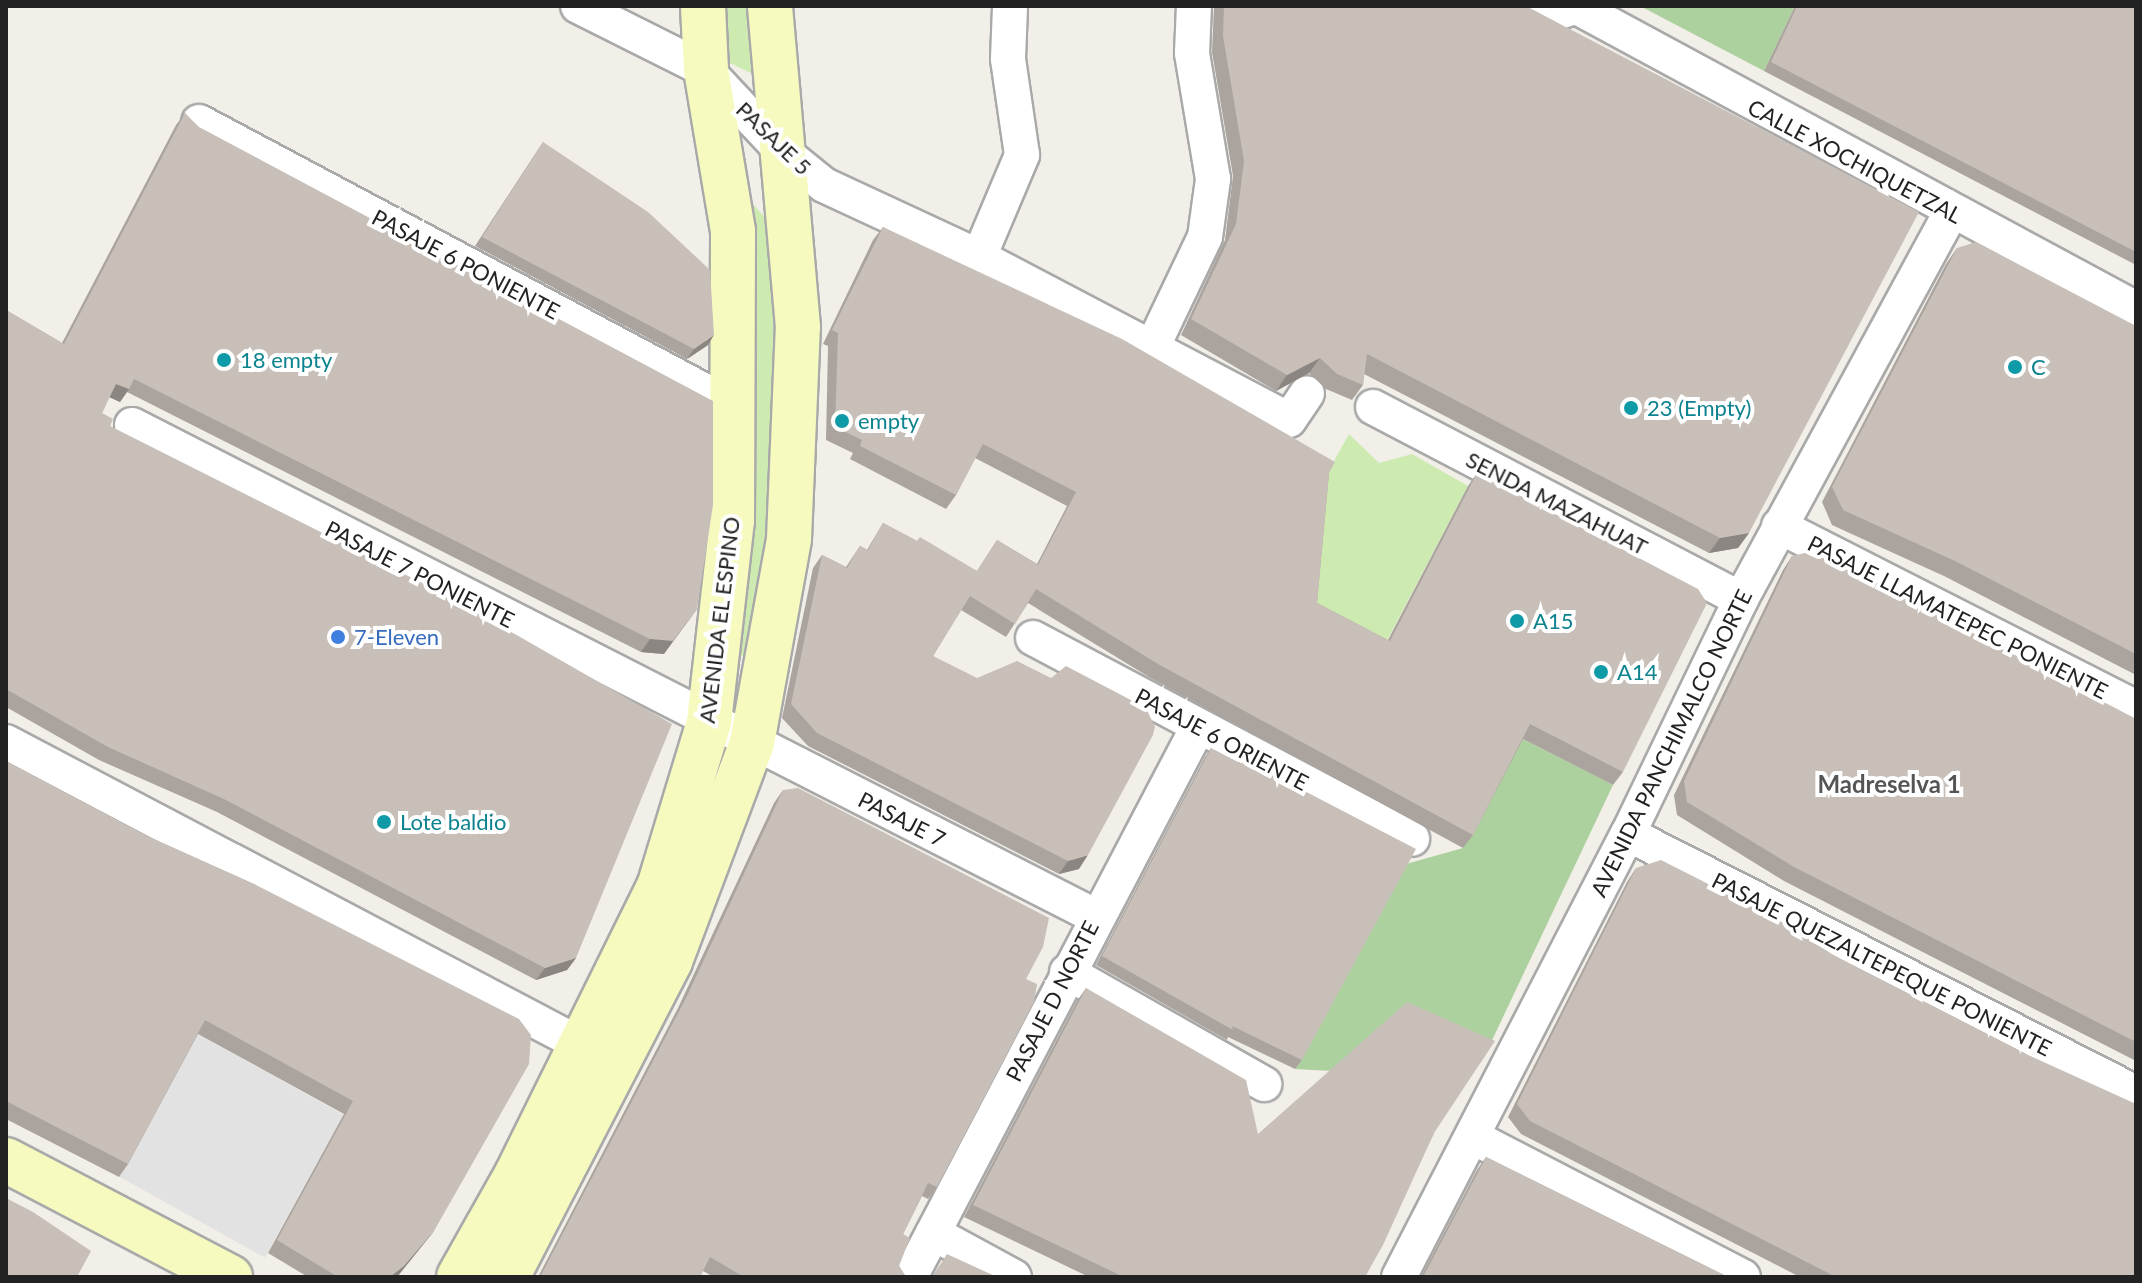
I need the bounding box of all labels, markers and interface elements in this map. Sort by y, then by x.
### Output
street label: CALLE XOCHIQUETZAL [1744,93,1966,229]
street label: PASAJE 5 [731,96,817,180]
street label: PASAJE 6 PONIENTE [368,203,564,325]
place label: 18 empty [240,347,332,373]
marker: 18 empty [215,351,233,369]
place label: C [2031,354,2046,380]
marker: C [2006,358,2024,376]
place label: 23 (Empty) [1647,395,1751,421]
marker: 23 (Empty) [1622,399,1640,417]
place label: empty [858,408,919,434]
marker: empty [833,412,851,430]
street label: SENDA MAZAHUAT [1462,446,1652,560]
street label: PASAJE 7 PONIENTE [321,515,519,633]
street label: AVENIDA EL ESPINO [693,515,745,725]
street label: PASAJE LLAMATEPEC PONIENTE [1804,530,2112,704]
street label: AVENIDA PANCHIMALCO NORTE [1585,585,1757,901]
place label: A15 [1533,608,1573,634]
marker: A15 [1508,612,1526,630]
place label: 7-Eleven [354,624,439,650]
marker: 7-Eleven [329,628,347,646]
place label: A14 [1617,659,1657,685]
marker: A14 [1592,663,1610,681]
street label: PASAJE 6 ORIENTE [1131,682,1313,796]
district label: Madreselva 1 [1817,770,1961,798]
street label: PASAJE 7 [854,786,950,852]
place label: Lote baldio [400,809,506,835]
marker: Lote baldio [375,813,393,831]
street label: PASAJE QUEZALTEPEQUE PONIENTE [1708,867,2056,1061]
street label: PASAJE D NORTE [1000,916,1104,1086]

